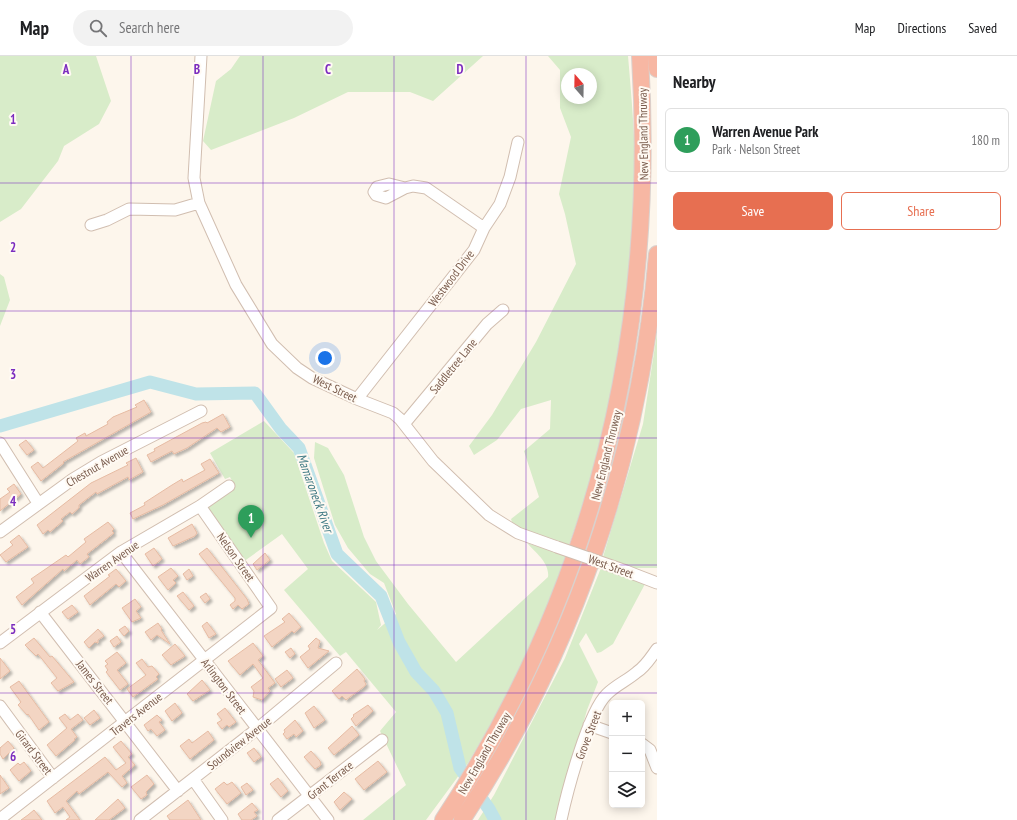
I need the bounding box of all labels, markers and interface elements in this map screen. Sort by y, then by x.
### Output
search box [73,10,353,46]
text: Map [20,16,49,40]
icon: search [87,17,109,39]
text: Search here [119,18,180,37]
text: Map [855,19,875,37]
text: Directions [897,19,946,37]
text: Saved [968,19,997,37]
text: A [62,61,70,78]
text: B [194,61,200,78]
text: C [325,61,331,78]
text: D [457,61,464,78]
north arrow [561,68,597,104]
text: Nearby [673,71,716,93]
street label: New England Thruway [635,87,651,180]
text: 1 [10,111,16,128]
text: Warren Avenue Park [712,122,818,141]
text: 1 [684,132,690,149]
text: 180 m [971,132,1000,149]
text: Park · Nelson Street [712,141,800,158]
button: Save [673,192,833,230]
button: Share [841,192,1001,230]
text: 2 [10,239,16,256]
street label: Westwood Drive [425,247,477,309]
street label: Saddletree Lane [426,335,480,397]
your location [315,348,335,368]
text: 3 [10,366,16,383]
street label: West Street [310,371,360,405]
street label: New England Thruway [588,408,625,502]
street label: Chestnut Avenue [63,442,131,490]
water label: Mamaroneck River [293,451,338,537]
text: 4 [10,493,17,510]
pin: 1 [238,505,264,538]
street label: Nelson Street [214,530,259,585]
street label: Warren Avenue [82,537,142,585]
street label: West Street [586,551,636,581]
text: 5 [10,621,16,638]
street label: Arlington Street [198,655,250,717]
street label: James Street [72,656,117,708]
street label: Travers Avenue [107,689,165,739]
map controls [609,700,645,808]
button: + [609,700,645,736]
street label: Grove Street [572,708,604,762]
street label: New England Thruway [454,709,514,797]
street label: Soundview Avenue [204,713,274,773]
street label: Girard Street [12,727,56,778]
button: − [609,736,645,772]
text: 6 [10,748,16,765]
street label: Grant Terrace [304,757,356,803]
button: layers [609,772,645,808]

